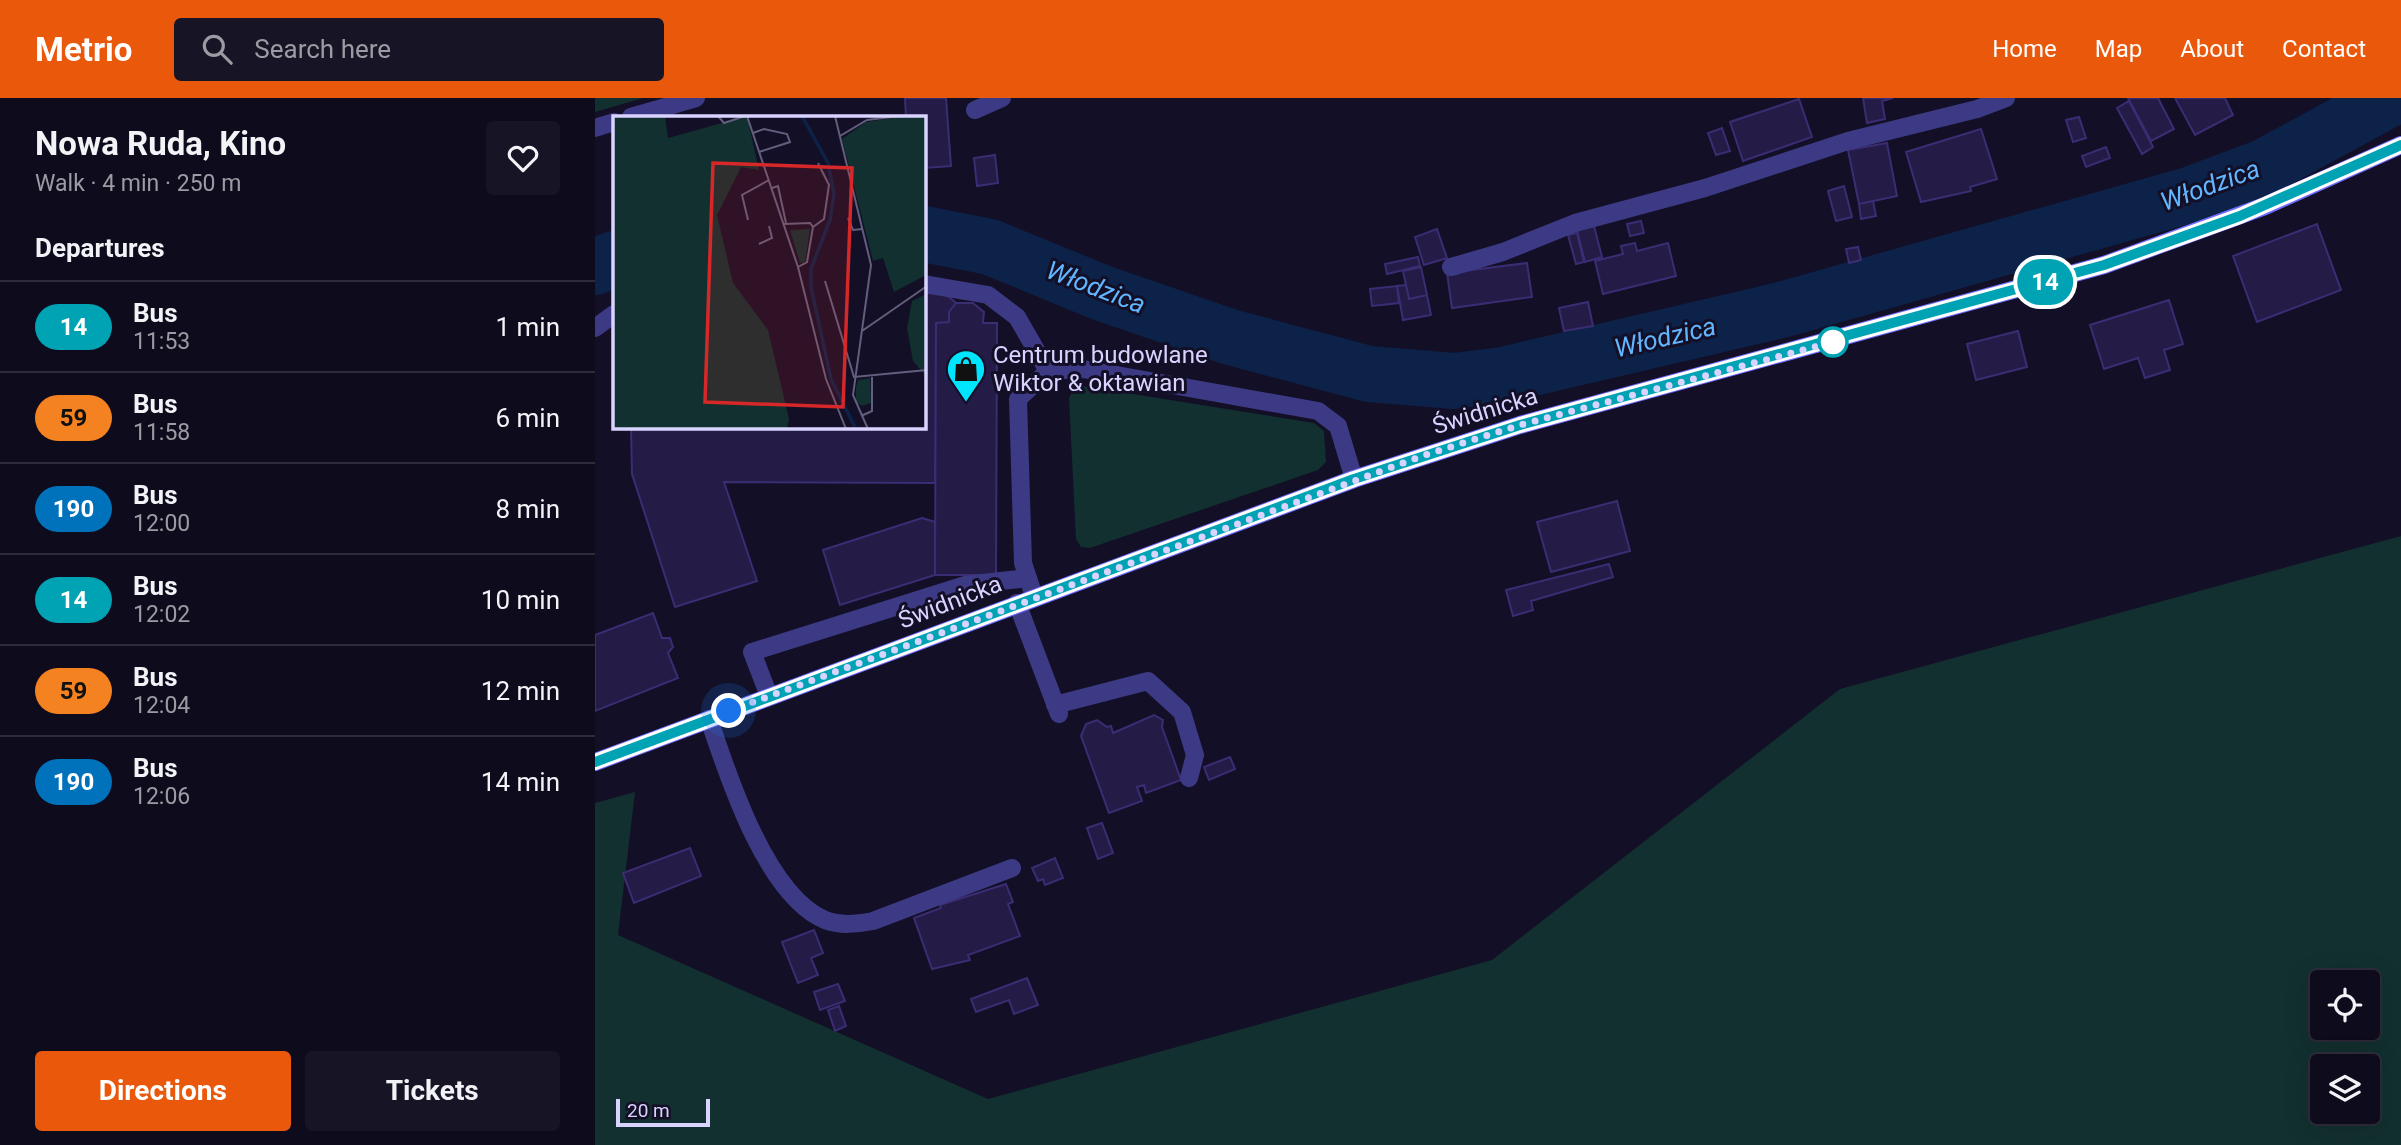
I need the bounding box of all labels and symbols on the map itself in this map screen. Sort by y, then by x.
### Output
inset map [613,116,926,429]
water label: Włodzica [2156,153,2264,217]
water label: Włodzica [1042,254,1150,320]
line badge: 14 [2013,259,2077,305]
water label: Włodzica [1611,311,1719,363]
unlabelled marker [1818,327,1848,357]
place label: Centrum budowlane Wiktor & oktawian [993,341,1208,397]
shop icon: Centrum budowlane Wiktor & oktawian [945,348,987,403]
street label: Świdnicka [1429,382,1541,440]
street label: Świdnicka [894,569,1006,635]
your location [711,693,746,728]
scale bar [616,1096,711,1128]

